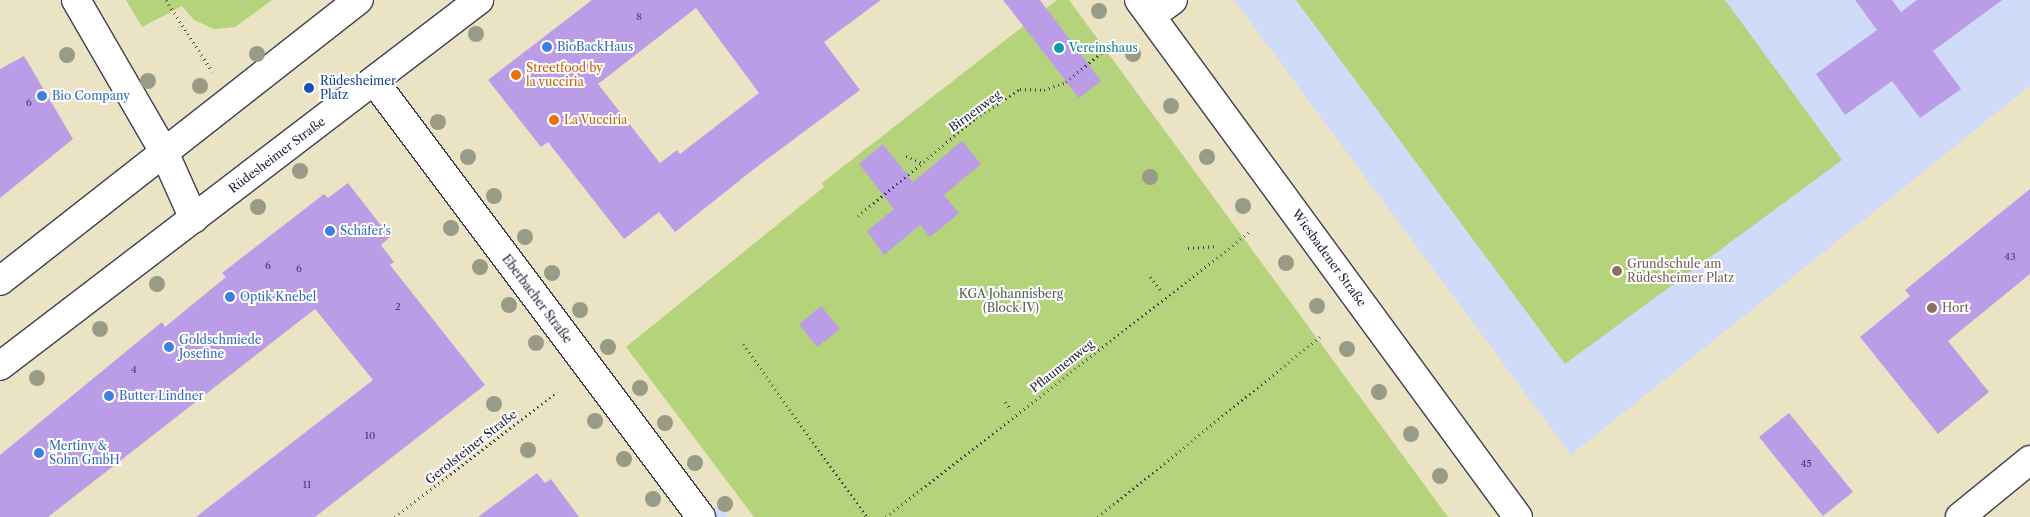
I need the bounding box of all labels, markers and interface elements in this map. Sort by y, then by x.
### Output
house number: 8 [636,11,642,23]
place label: BioBackHaus [557,40,633,54]
marker: BioBackHaus [541,41,553,53]
place label: Vereinshaus [1069,41,1138,55]
marker: Vereinshaus [1053,42,1065,54]
place label: Streetfood by la vucciria [526,61,603,89]
marker: Streetfood by la vucciria [510,69,522,81]
place label: Rüdesheimer Platz [320,74,396,102]
marker: Rüdesheimer Platz [302,81,316,95]
street label: Birnenweg [946,87,1004,135]
place label: Bio Company [52,89,130,103]
marker: Bio Company [36,90,48,102]
house number: 6 [26,97,32,109]
place label: La Vucciria [564,113,628,127]
street label: Rüdesheimer Straße [226,114,328,196]
marker: La Vucciria [548,114,560,126]
street label: Wiesbadener Straße [1289,207,1369,309]
place label: Schäfer's [340,224,391,238]
marker: Schäfer's [324,225,336,237]
house number: 43 [2004,251,2016,263]
street label: Eberbacher Straße [499,252,575,346]
place label: Grundschule am Rüdesheimer Platz [1627,257,1735,285]
house number: 6 [265,260,271,272]
house number: 6 [296,263,302,275]
marker: Grundschule am Rüdesheimer Platz [1611,265,1623,277]
park label: KGA Johannisberg (Block IV) [959,287,1063,315]
place label: Optik Knebel [240,290,316,304]
marker: Optik Knebel [224,291,236,303]
house number: 2 [395,301,401,313]
place label: Hort [1942,301,1969,315]
marker: Hort [1926,302,1938,314]
place label: Goldschmiede Josefine [179,333,262,361]
street label: Pflaumenweg [1027,337,1097,395]
marker: Goldschmiede Josefine [163,341,175,353]
house number: 4 [131,364,137,376]
place label: Butter Lindner [119,389,204,403]
marker: Butter Lindner [103,390,115,402]
street label: Gerolsteiner Straße [422,407,520,487]
house number: 10 [365,430,375,442]
place label: Mertiny & Sohn GmbH [49,439,120,467]
marker: Mertiny & Sohn GmbH [33,447,45,459]
house number: 45 [1800,458,1812,470]
house number: 11 [303,479,311,491]

